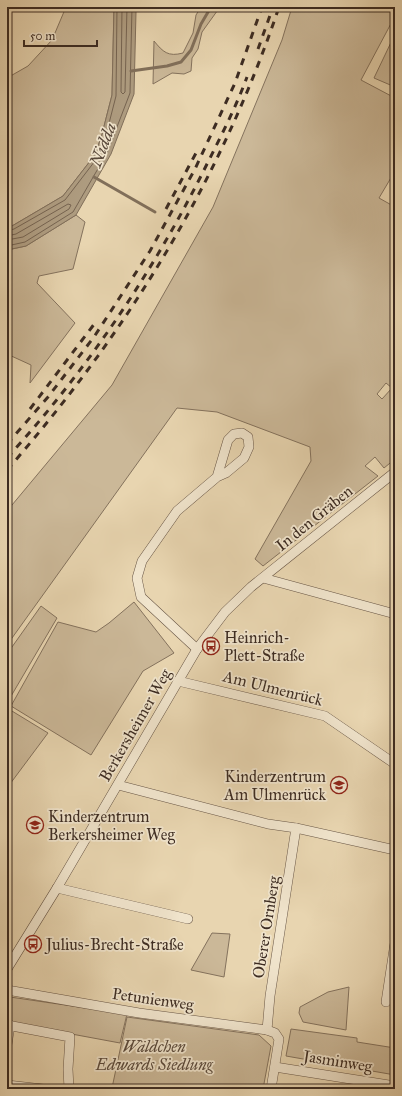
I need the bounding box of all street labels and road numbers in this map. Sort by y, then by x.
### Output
street label: In den Gräben [272,481,356,555]
street label: Berkersheimer Weg [95,665,176,785]
street label: Am Ulmenrück [220,666,325,710]
street label: Oberer Ornberg [249,874,285,980]
street label: Petunienweg [111,984,196,1015]
street label: Jasminweg [300,1046,374,1077]

